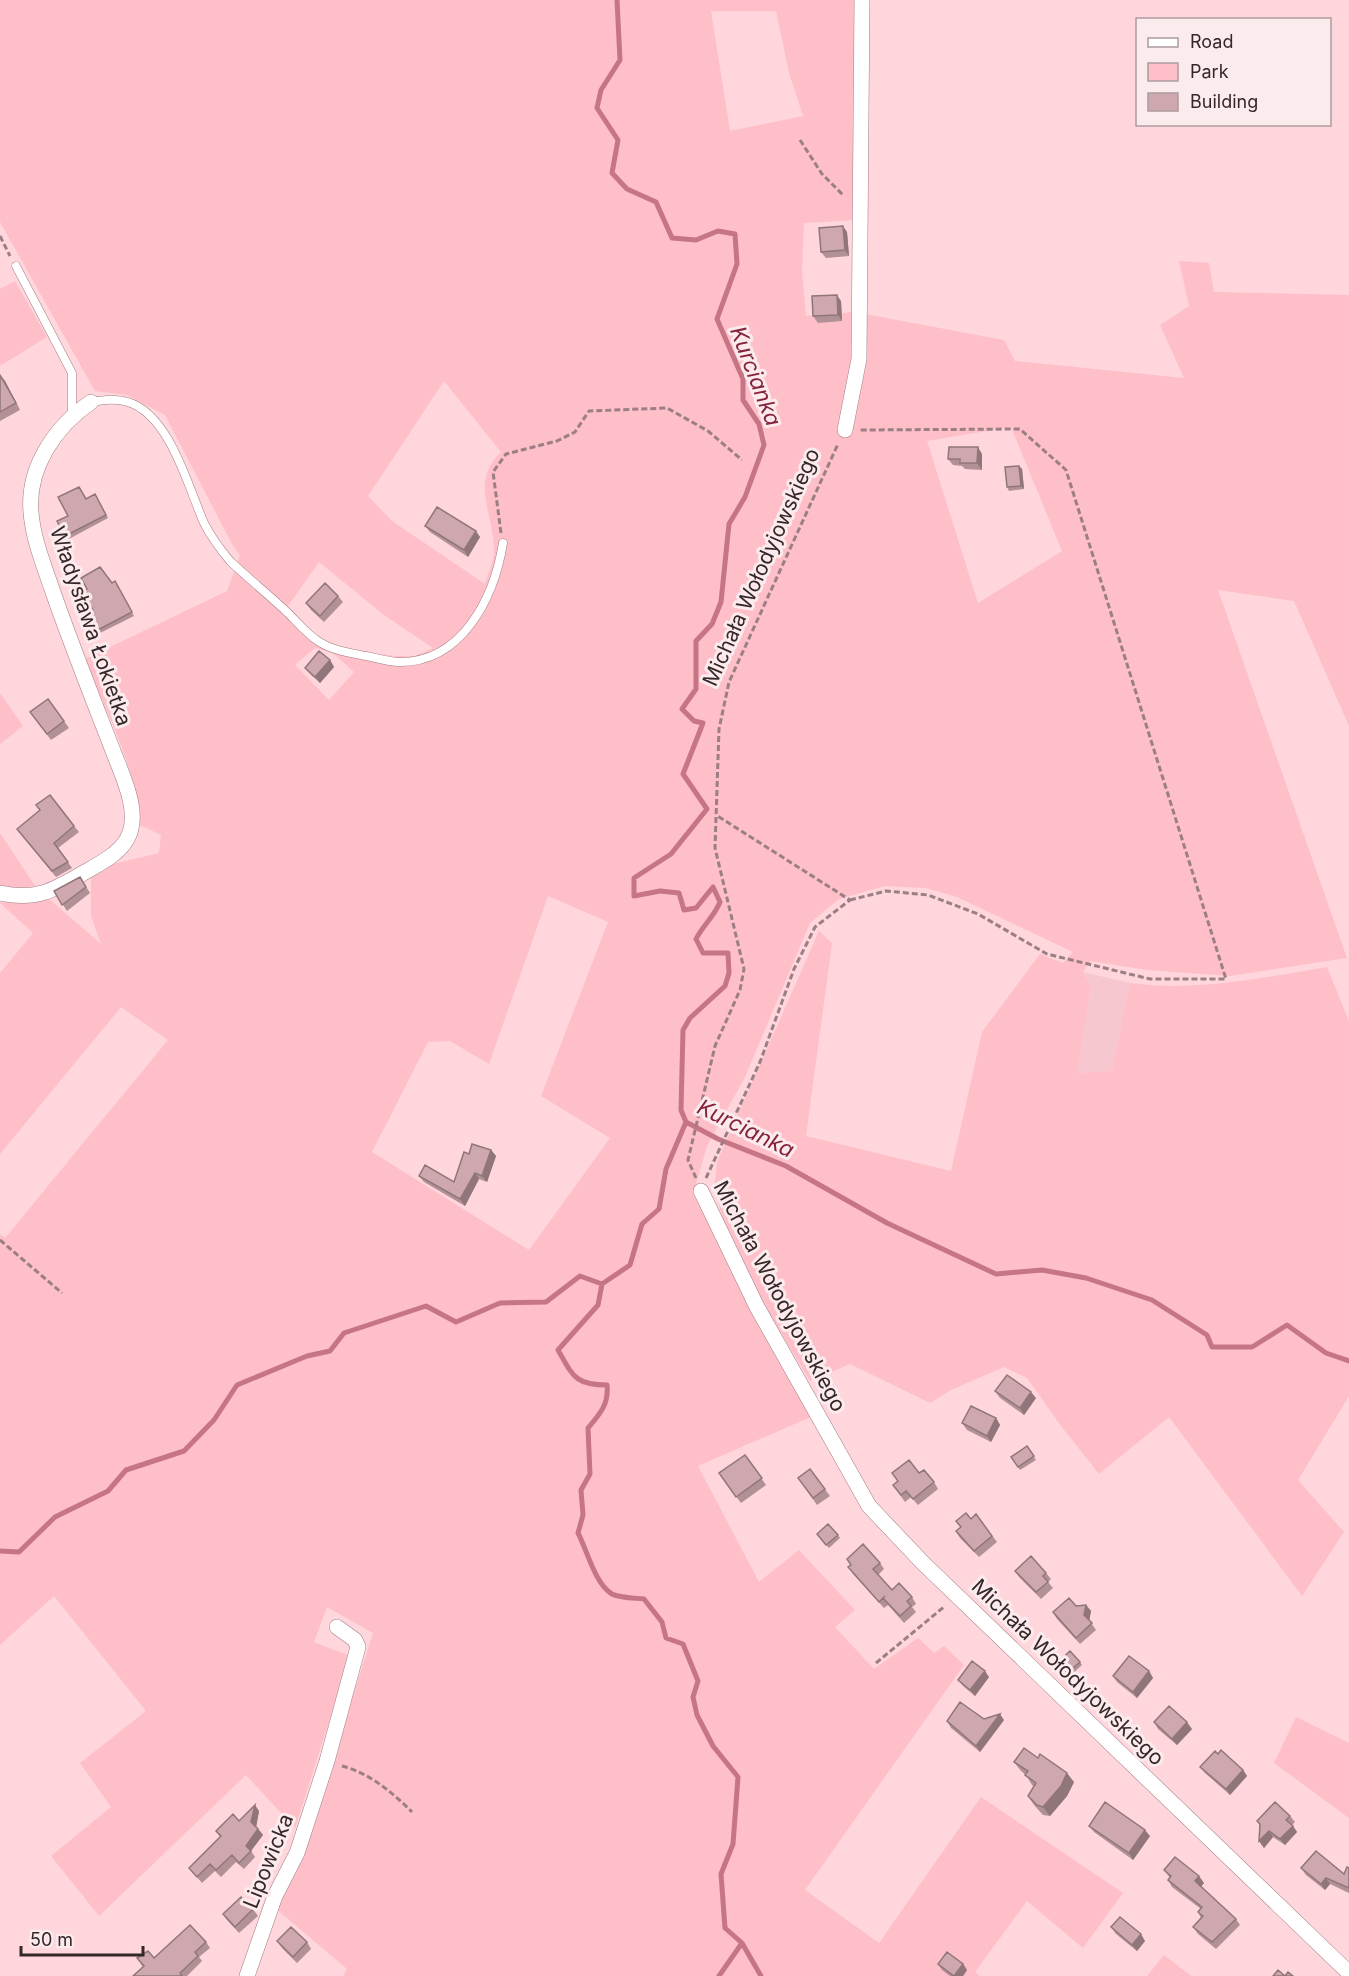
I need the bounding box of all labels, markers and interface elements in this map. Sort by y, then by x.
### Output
legend [1136,18,1331,126]
text: Road [1190,31,1233,52]
text: Park [1190,61,1229,82]
text: Building [1190,91,1258,112]
water label: Kurcianka [725,323,787,429]
street label: Michała Wołodyjowskiego [697,444,825,690]
street label: Władysława Łokietka [45,523,137,729]
water label: Kurcianka [693,1093,799,1163]
street label: Michała Wołodyjowskiego [708,1176,852,1416]
street label: Michała Wołodyjowskiego [967,1574,1169,1770]
street label: Lipowicka [238,1810,298,1912]
scale bar [21,1919,142,1957]
text: 50 m [30,1929,73,1950]

